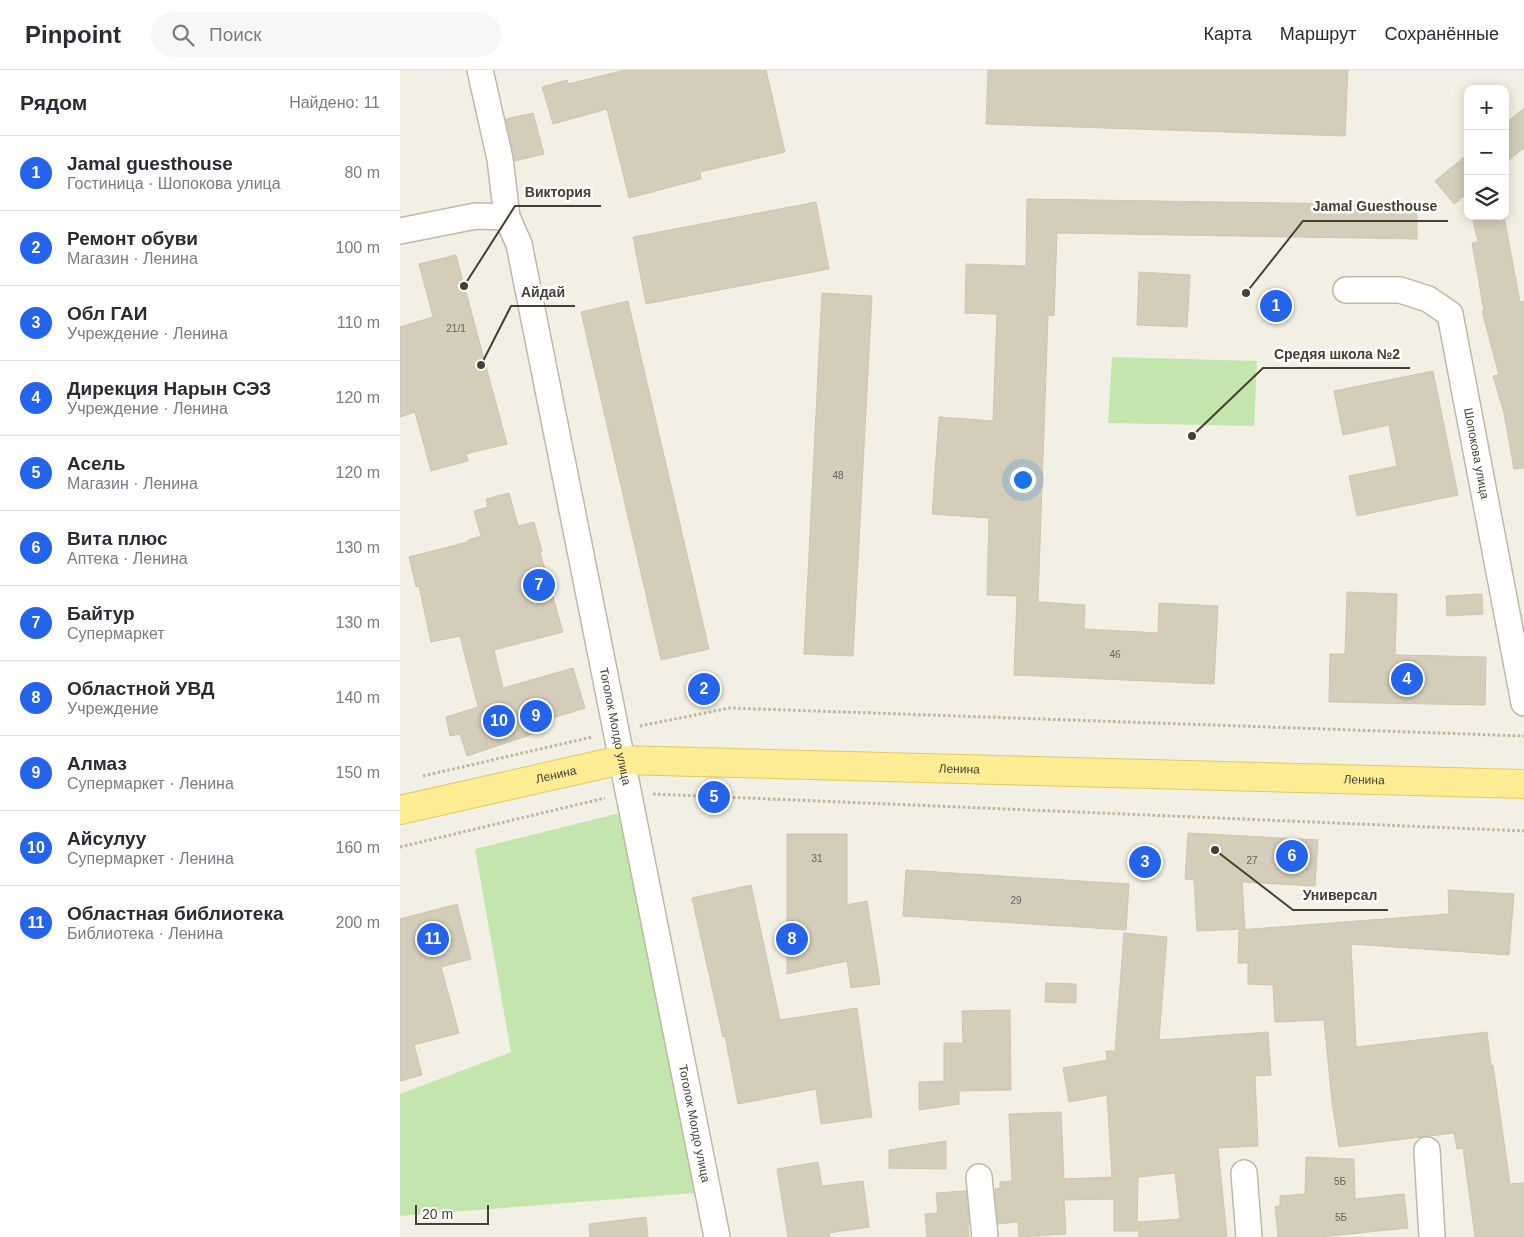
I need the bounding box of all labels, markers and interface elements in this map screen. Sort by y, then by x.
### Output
search box [151,12,501,57]
text: Pinpoint [25,21,121,48]
icon: search [169,21,197,49]
text: Поиск [209,24,262,45]
text: Карта [1204,24,1252,44]
text: Маршрут [1280,24,1356,44]
text: Сохранённые [1384,24,1499,44]
map controls [1464,85,1509,220]
button: + [1464,85,1509,130]
text: Рядом [20,91,87,114]
text: Найдено: 11 [289,94,380,111]
button: − [1464,130,1509,175]
text: Jamal guesthouse [67,153,233,174]
text: 1 [32,164,40,181]
text: 80 m [344,164,380,181]
text: Гостиница · Шопокова улица [67,175,281,192]
button: layers [1464,175,1509,220]
callout: Виктория [515,177,601,206]
text: Виктория [525,184,591,200]
callout: Jamal Guesthouse [1303,192,1448,221]
text: Jamal Guesthouse [1313,198,1437,214]
text: Ремонт обуви [67,228,198,249]
text: 2 [32,239,40,256]
text: 100 m [336,239,380,256]
text: Магазин · Ленина [67,250,198,267]
callout: Айдай [511,277,575,306]
text: Айдай [521,284,565,300]
pin: 1 [1260,287,1292,325]
text: Обл ГАИ [67,303,147,324]
text: 3 [32,314,40,331]
text: 110 m [337,314,380,331]
house number: 21/1 [446,323,466,334]
text: Учреждение · Ленина [67,325,228,342]
callout: Средяя школа №2 [1263,339,1410,368]
text: Средяя школа №2 [1274,346,1400,362]
text: Дирекция Нарын СЭЗ [67,378,271,399]
text: 4 [32,389,40,406]
text: 120 m [336,389,380,406]
text: Учреждение · Ленина [67,400,228,417]
street label: Шопокова улица [1461,407,1492,500]
text: Асель [67,453,125,474]
text: 5 [32,464,40,481]
text: 120 m [336,464,380,481]
your location [1010,467,1036,493]
house number: 48 [832,470,844,481]
text: Магазин · Ленина [67,475,198,492]
text: Вита плюс [67,528,168,549]
text: 6 [32,539,40,556]
text: 130 m [336,539,380,556]
text: Аптека · Ленина [67,550,188,567]
pin: 7 [523,566,555,604]
text: Байтур [67,603,135,624]
text: 7 [32,614,40,631]
text: 130 m [336,614,380,631]
text: Супермаркет [67,625,165,642]
house number: 46 [1109,649,1121,660]
pin: 4 [1391,660,1423,698]
street label: Тоголок Молдо улица [597,666,634,787]
pin: 2 [688,670,720,708]
text: Областной УВД [67,678,214,699]
text: 8 [32,689,40,706]
text: 140 m [336,689,380,706]
pin: 9 [520,697,552,735]
text: Учреждение [67,700,159,717]
pin: 10 [483,702,515,740]
text: Алмаз [67,753,127,774]
street label: Ленина [938,761,980,777]
street label: Ленина [534,763,578,786]
text: 9 [32,764,40,781]
text: 150 m [336,764,380,781]
street label: Ленина [1343,772,1385,787]
text: Супермаркет · Ленина [67,775,234,792]
pin: 5 [698,778,730,816]
text: Айсулуу [67,828,146,849]
pin: 6 [1276,837,1308,875]
text: 10 [27,839,45,856]
text: 160 m [336,839,380,856]
pin: 3 [1129,843,1161,881]
text: Супермаркет · Ленина [67,850,234,867]
house number: 31 [811,853,823,864]
house number: 27 [1246,855,1258,866]
callout: Универсал [1293,881,1388,910]
text: Универсал [1303,887,1377,903]
house number: 29 [1010,895,1022,906]
text: Областная библиотека [67,903,283,924]
text: 11 [28,914,44,931]
text: 200 m [336,914,380,931]
pin: 11 [417,920,449,958]
pin: 8 [776,920,808,958]
text: Библиотека · Ленина [67,925,223,942]
street label: Тоголок Молдо улица [676,1063,713,1184]
house number: 5Б [1334,1176,1346,1187]
scale bar [415,1202,489,1225]
text: 20 m [422,1206,453,1222]
house number: 5Б [1335,1212,1347,1223]

